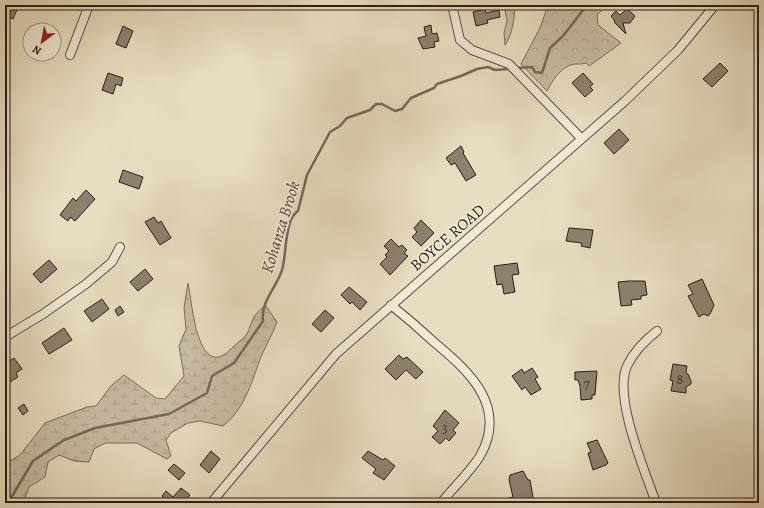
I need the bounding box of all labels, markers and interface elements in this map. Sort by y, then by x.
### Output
north arrow [22,22,62,62]
text: N [30,42,44,59]
water label: Kohanza Brook [256,178,306,276]
street label: BOYCE ROAD [406,199,490,276]
house number: 8 [677,370,684,389]
house number: 7 [584,375,590,394]
house number: 3 [442,419,448,438]

